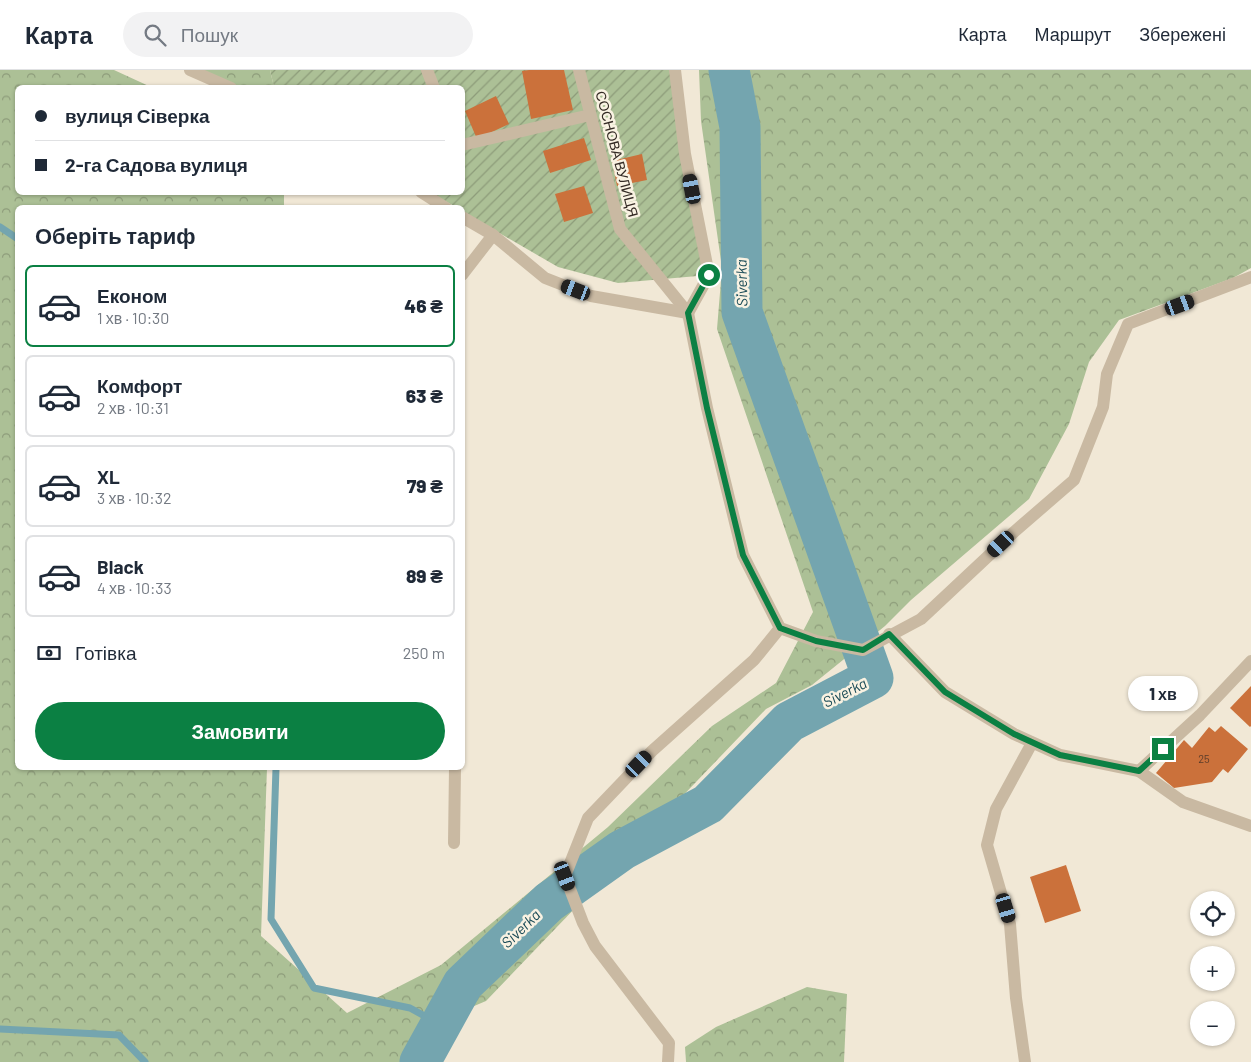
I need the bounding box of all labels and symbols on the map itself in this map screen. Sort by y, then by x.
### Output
street label: СОСНОВА ВУЛИЦЯ [592,89,642,219]
car [681,173,702,205]
water label: Siverka [732,259,750,307]
route start [698,264,720,286]
car [559,278,592,302]
car [1163,293,1196,317]
car [984,528,1017,560]
water label: Siverka [820,673,870,711]
callout: 1 хв [1128,676,1198,712]
route end [1152,738,1174,760]
car [623,748,654,780]
house number: 25 [1198,752,1210,765]
car [552,859,577,893]
car [994,891,1017,925]
water label: Siverka [497,905,543,951]

